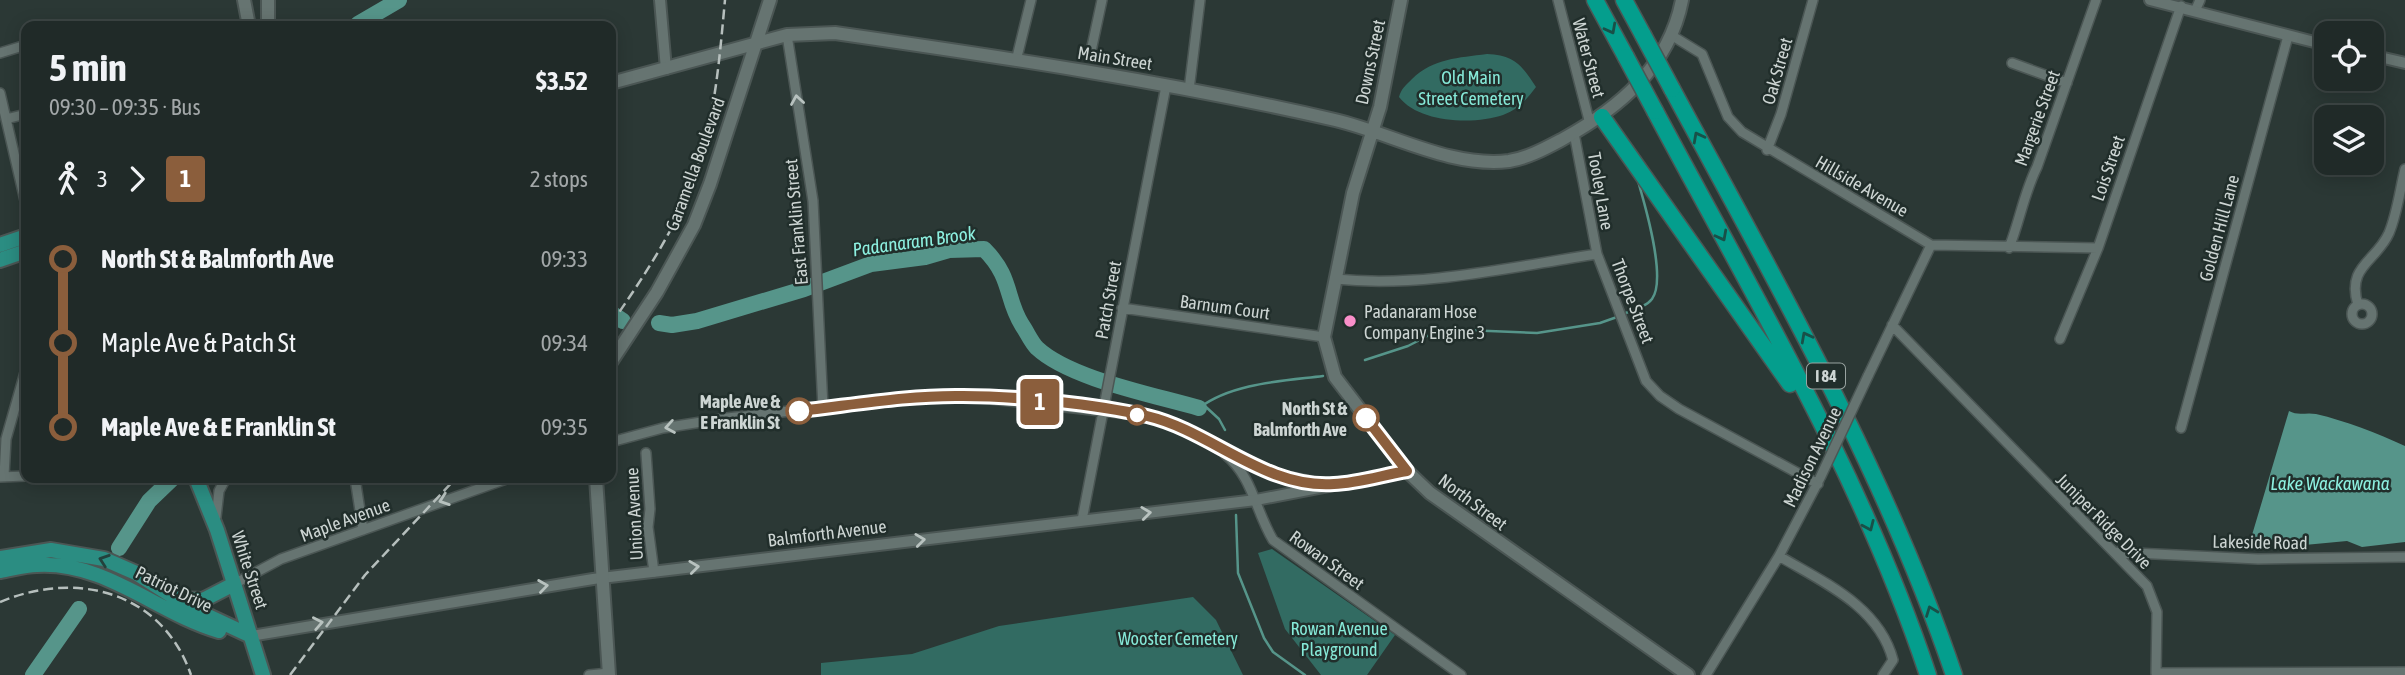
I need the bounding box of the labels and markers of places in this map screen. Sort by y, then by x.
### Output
place label: Padanaram Hose Company Engine 3 [1364,301,1485,343]
marker: Padanaram Hose Company Engine 3 [1342,313,1358,329]
place label: Maple Ave & E Franklin St [700,391,781,433]
marker: Maple Ave & E Franklin St [786,398,812,424]
place label: North St & Balmforth Ave [1253,398,1348,440]
unlabelled marker [1127,405,1147,425]
marker: North St & Balmforth Ave [1353,405,1379,431]

